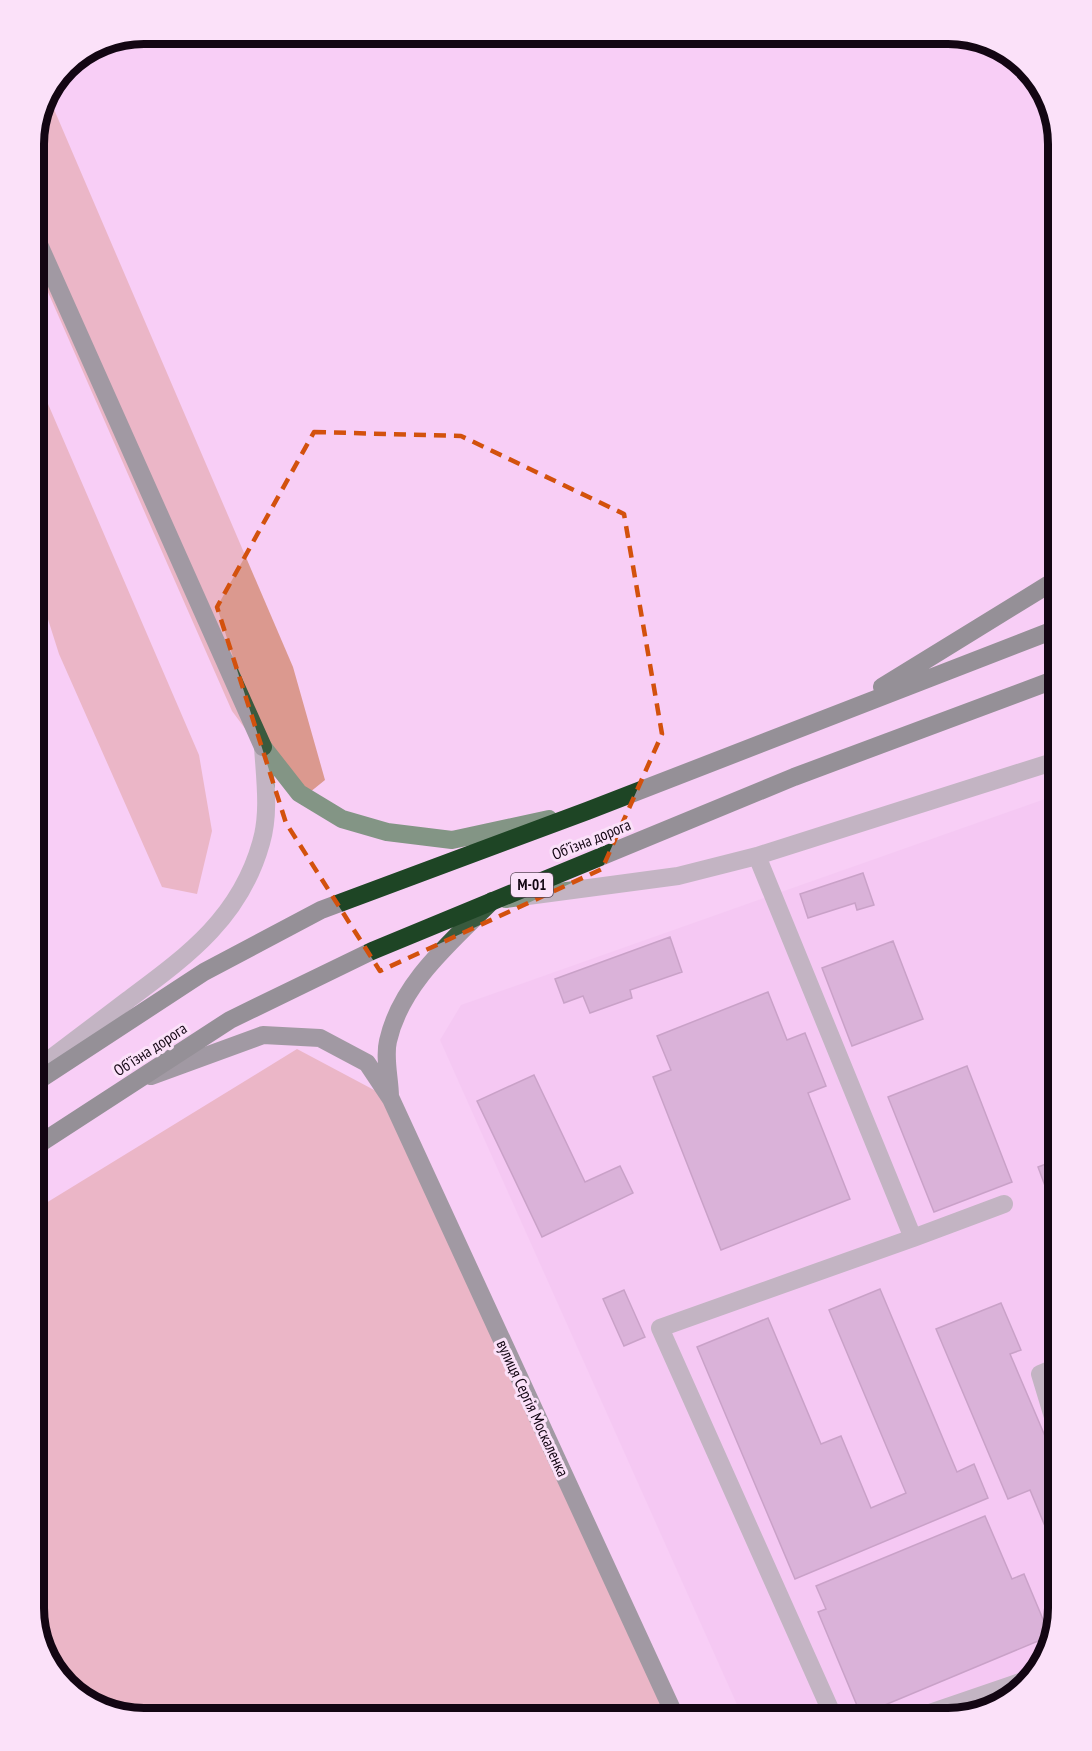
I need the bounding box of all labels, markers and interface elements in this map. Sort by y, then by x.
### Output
street label: Обʼїзна дорога [549,814,633,864]
road number: М-01 [511,873,553,897]
street label: Обʼїзна дорога [110,1018,190,1080]
street label: вулиця Сергія Москаленка [493,1336,573,1480]

